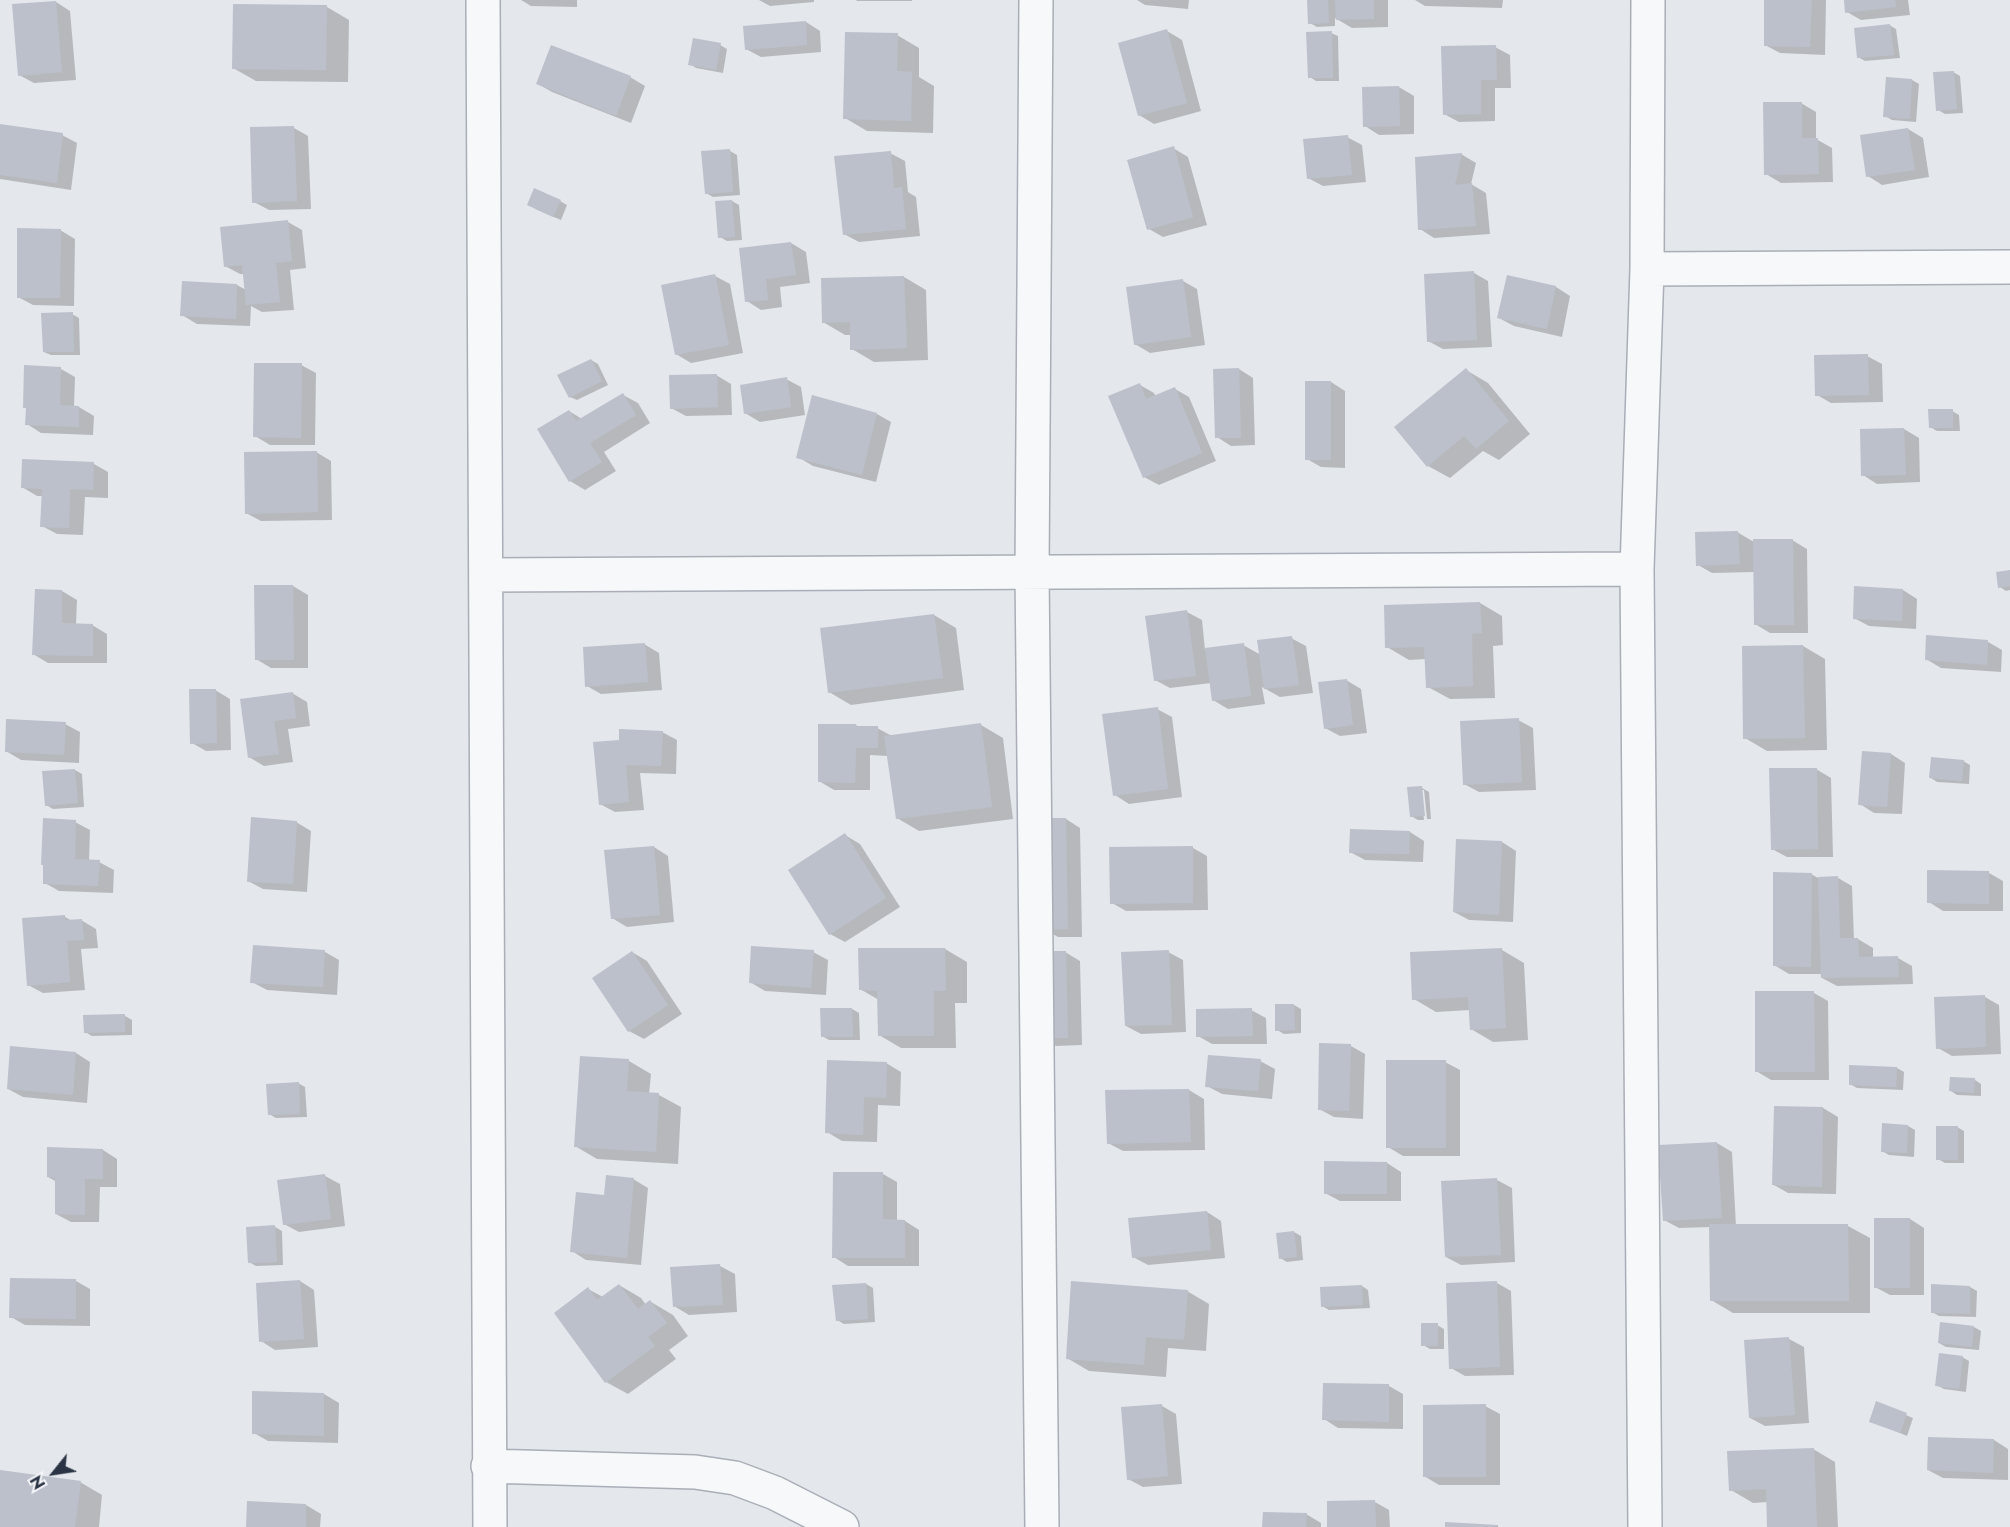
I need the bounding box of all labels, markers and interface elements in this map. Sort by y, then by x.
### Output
north arrow [24,1443,84,1503]
text: N [25,1471,51,1494]

